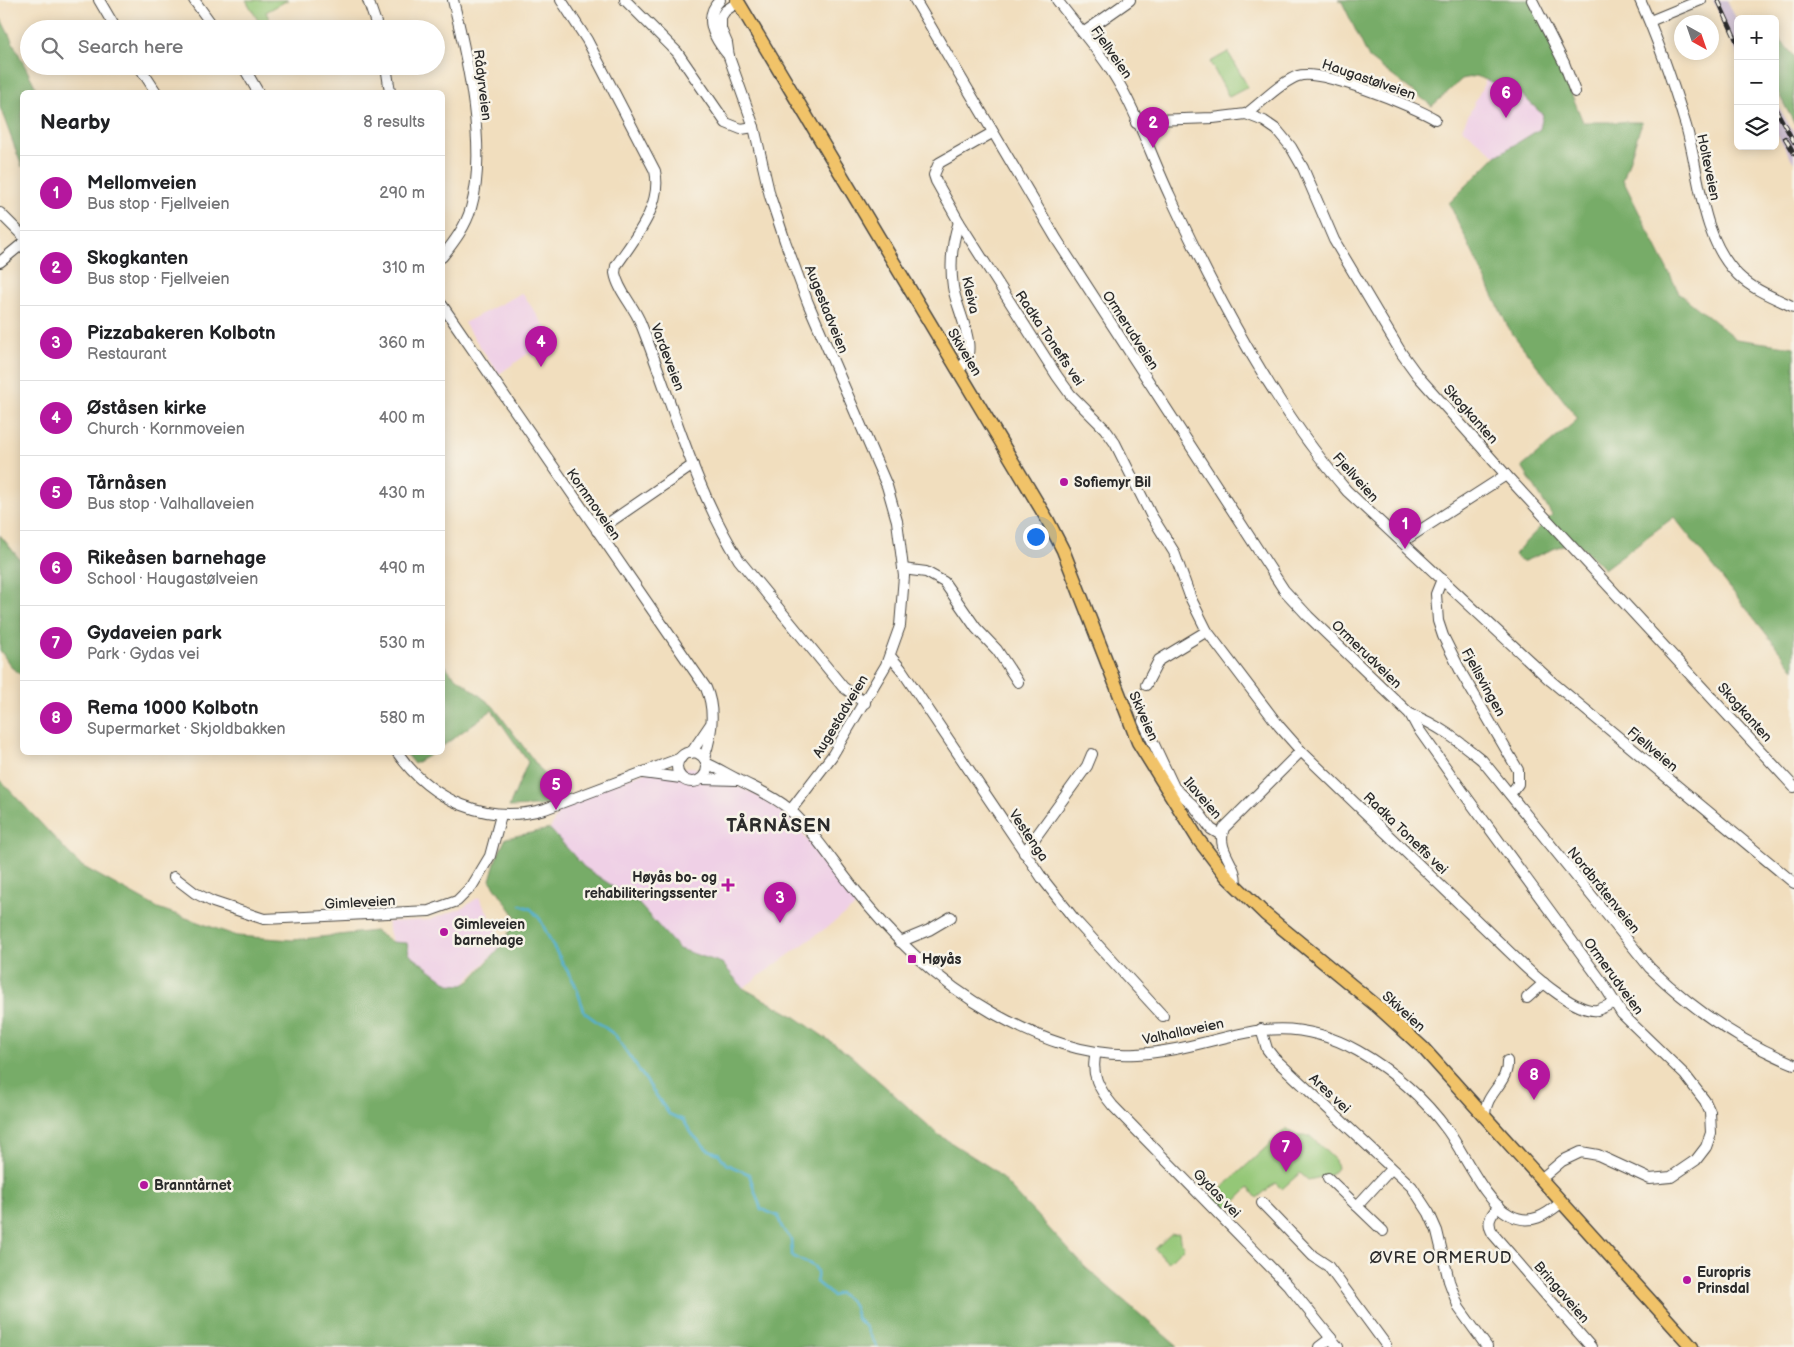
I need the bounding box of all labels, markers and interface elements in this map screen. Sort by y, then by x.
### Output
north arrow [1674,15,1719,60]
map controls [1734,15,1779,150]
button: + [1734,15,1779,60]
search box [20,20,445,75]
street label: Fjellveien [1087,23,1136,82]
icon: search [38,34,66,62]
text: Search here [78,36,183,59]
street label: Rådyrveien [470,48,495,122]
street label: Haugastølveien [1320,55,1418,104]
button: − [1734,60,1779,105]
pin: 6 [1490,77,1522,118]
button: layers [1734,105,1779,150]
pin: 2 [1137,107,1169,148]
text: Nearby [40,110,110,135]
text: 8 results [363,113,425,132]
street label: Holteveien [1693,132,1724,202]
text: Mellomveien [87,172,197,195]
text: 1 [53,184,59,203]
text: 290 m [379,184,425,203]
text: Bus stop · Fjellveien [87,195,229,214]
text: Skogkanten [87,247,188,270]
text: 2 [51,259,61,278]
text: 310 m [382,259,425,278]
street label: Augestadveien [801,263,852,356]
text: Bus stop · Fjellveien [87,270,229,289]
street label: Kleiva [958,275,983,315]
street label: Radka Toneffs vei [1012,288,1088,389]
street label: Ormerudveien [1099,288,1162,373]
street label: Vardeveien [647,321,688,393]
text: Pizzabakeren Kolbotn [87,322,276,345]
street label: Skiveien [944,325,985,379]
pin: 4 [525,326,557,367]
text: 3 [51,334,61,353]
text: 360 m [378,334,425,353]
text: Restaurant [87,345,167,364]
street label: Skogkanten [1440,381,1502,447]
text: Øståsen kirke [87,397,206,420]
text: 4 [51,409,61,428]
text: 400 m [379,409,425,428]
text: Church · Kornmoveien [87,420,245,439]
street label: Fjellveien [1329,449,1382,506]
street label: Kornmoveien [563,465,625,543]
text: Tårnåsen [87,472,167,495]
place label: Sofiemyr Bil [1074,474,1151,491]
marker: Sofiemyr Bil [1058,476,1070,488]
text: 5 [51,484,61,503]
text: 430 m [378,484,425,503]
text: Bus stop · Valhallaveien [87,495,254,514]
pin: 1 [1389,508,1421,549]
your location [1023,524,1049,550]
text: Rikeåsen barnehage [87,547,266,570]
text: 6 [51,559,61,578]
text: 490 m [379,559,425,578]
text: School · Haugastølveien [87,570,258,589]
street label: Ormerudveien [1328,617,1405,692]
text: Gydaveien park [87,622,222,645]
text: 7 [52,634,60,653]
text: 530 m [379,634,425,653]
text: Park · Gydas vei [87,645,200,664]
street label: Fjellsvingen [1458,645,1509,719]
street label: Augestadveien [809,672,872,761]
street label: Skogkanten [1714,679,1776,745]
street label: Skiveien [1125,689,1162,744]
text: Rema 1000 Kolbotn [87,697,259,720]
text: 8 [51,709,61,728]
text: 580 m [380,709,425,728]
text: Supermarket · Skjoldbakken [87,720,286,739]
street label: Fjellveien [1624,723,1681,775]
pin: 5 [540,769,572,810]
street label: Ilaveien [1180,774,1225,823]
street label: Radka Toneffs vei [1360,789,1451,878]
street label: Vestenga [1005,806,1052,865]
district label: TÅRNÅSEN [726,812,832,838]
street label: Nordbråtenveien [1564,844,1644,937]
place label: Høyås bo- og rehabiliteringssenter [584,869,717,902]
marker: Høyås bo- og rehabiliteringssenter [721,878,735,892]
pin: 3 [764,882,796,923]
street label: Gimleveien [324,892,396,913]
place label: Gimleveien barnehage [454,916,525,949]
marker: Gimleveien barnehage [438,926,450,938]
street label: Ormerudveien [1580,935,1647,1018]
place label: Høyås [922,951,962,968]
marker: Høyås [906,953,918,965]
street label: Skiveien [1378,988,1429,1035]
street label: Valhallaveien [1141,1015,1225,1048]
pin: 8 [1518,1059,1550,1100]
street label: Ares vei [1305,1070,1354,1117]
pin: 7 [1270,1131,1302,1172]
street label: Gydas vei [1189,1165,1244,1221]
place label: Branntårnet [154,1177,232,1194]
marker: Branntårnet [138,1179,150,1191]
district label: ØVRE ORMERUD [1369,1249,1513,1268]
street label: Bringaveien [1530,1258,1593,1327]
place label: Europris Prinsdal [1697,1264,1751,1297]
marker: Europris Prinsdal [1681,1274,1693,1286]

